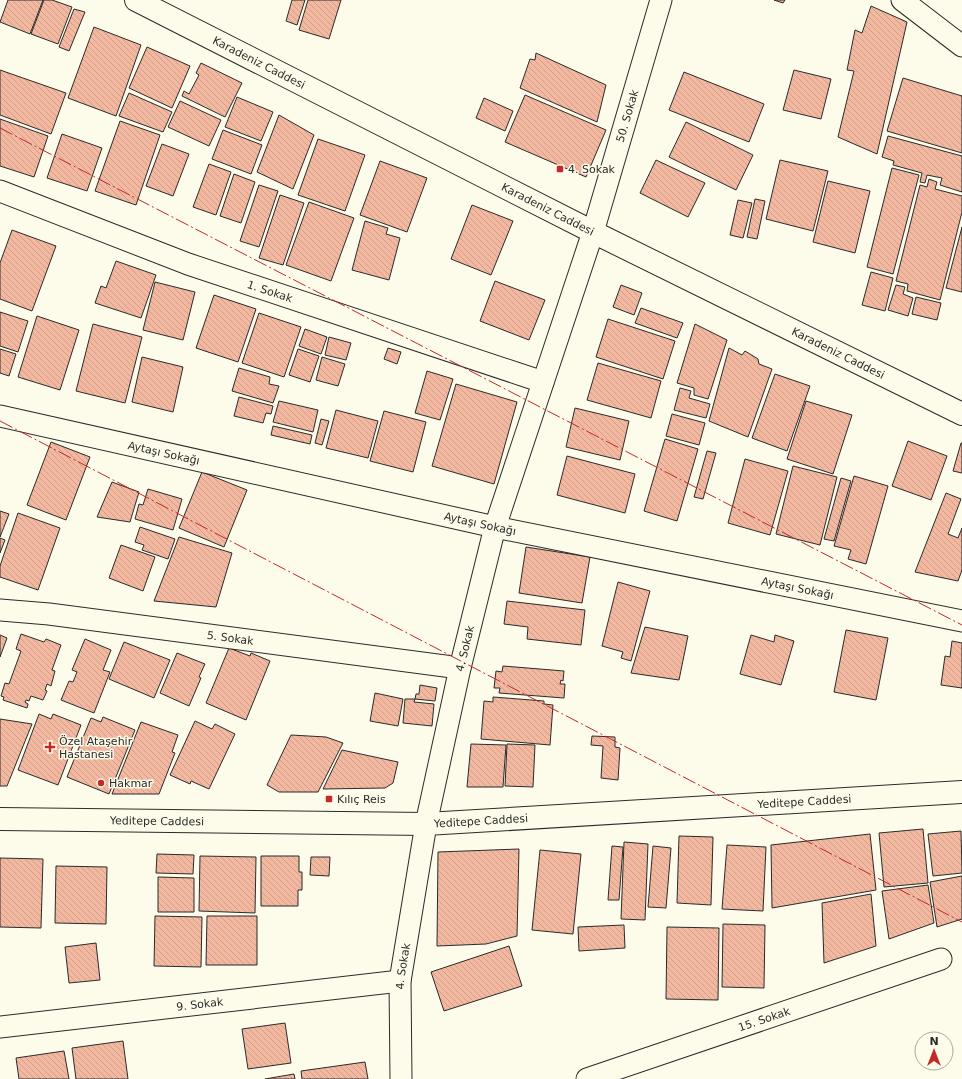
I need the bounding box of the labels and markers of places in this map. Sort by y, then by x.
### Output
place label: 4. Sokak [568,163,616,176]
marker: 4. Sokak [555,164,565,174]
place label: Özel Ataşehir Hastanesi [59,735,133,761]
marker: Özel Ataşehir Hastanesi [44,741,56,753]
place label: Hakmar [109,777,153,790]
marker: Hakmar [96,778,106,788]
place label: Kılıç Reis [337,793,386,806]
marker: Kılıç Reis [324,794,334,804]

